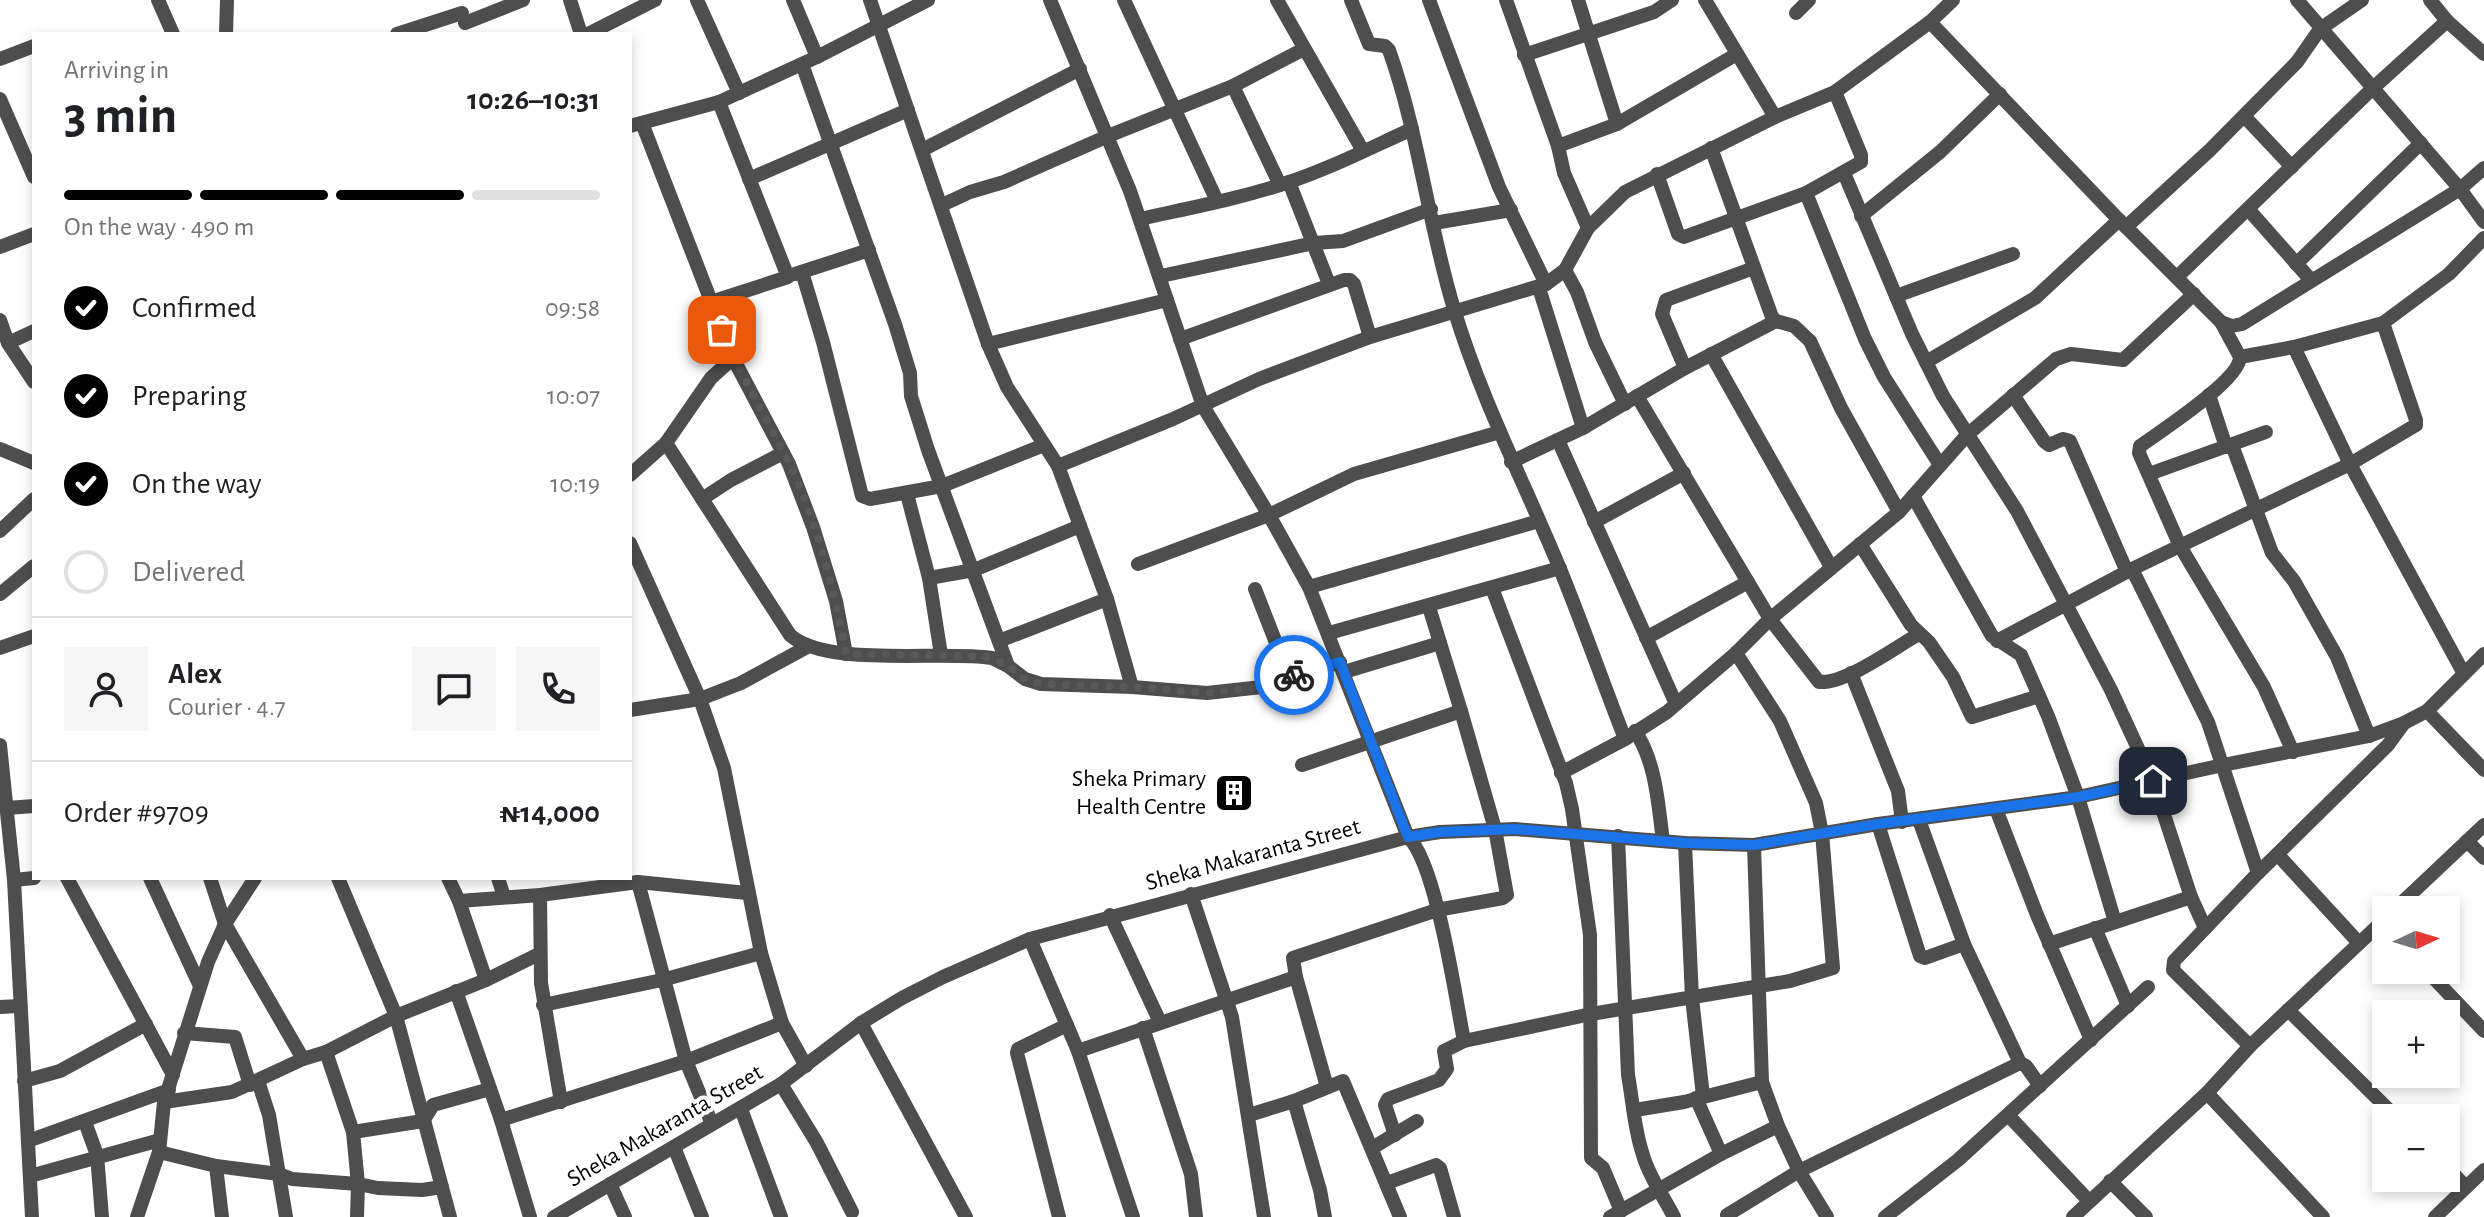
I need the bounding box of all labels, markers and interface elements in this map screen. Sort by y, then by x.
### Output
text: Arriving in [64,57,169,83]
text: 10:26–10:31 [467,85,600,115]
text: 3 min [64,90,177,142]
text: On the way · 490 m [64,214,254,240]
icon: check [64,286,108,330]
text: Confirmed [132,293,256,323]
text: 09:58 [545,295,600,321]
pin [688,296,756,364]
icon: bag [700,308,744,352]
icon: check [64,374,108,418]
text: Preparing [132,381,247,411]
text: 10:07 [547,383,600,409]
icon: check [64,462,108,506]
text: On the way [132,469,261,499]
text: 10:19 [550,471,600,497]
text: Delivered [132,557,245,587]
courier [1254,635,1334,715]
button: person [64,647,148,731]
button: chat [412,647,496,731]
button: phone [516,647,600,731]
icon: bike [1272,653,1316,697]
text: Alex [168,659,222,689]
text: Courier · 4.7 [168,694,286,720]
pin [2119,747,2187,815]
icon: home [2131,759,2175,803]
place label: Sheka Primary Health Centre [1072,767,1206,819]
building icon: Sheka Primary Health Centre [1213,772,1255,814]
text: Order #9709 [64,798,209,828]
text: ₦14,000 [499,798,600,828]
street label: Sheka Makaranta Street [1143,815,1363,895]
north arrow [2372,896,2460,984]
map controls [2372,896,2460,1192]
button: + [2372,1000,2460,1088]
street label: Sheka Makaranta Street [563,1060,767,1192]
button: − [2372,1104,2460,1192]

